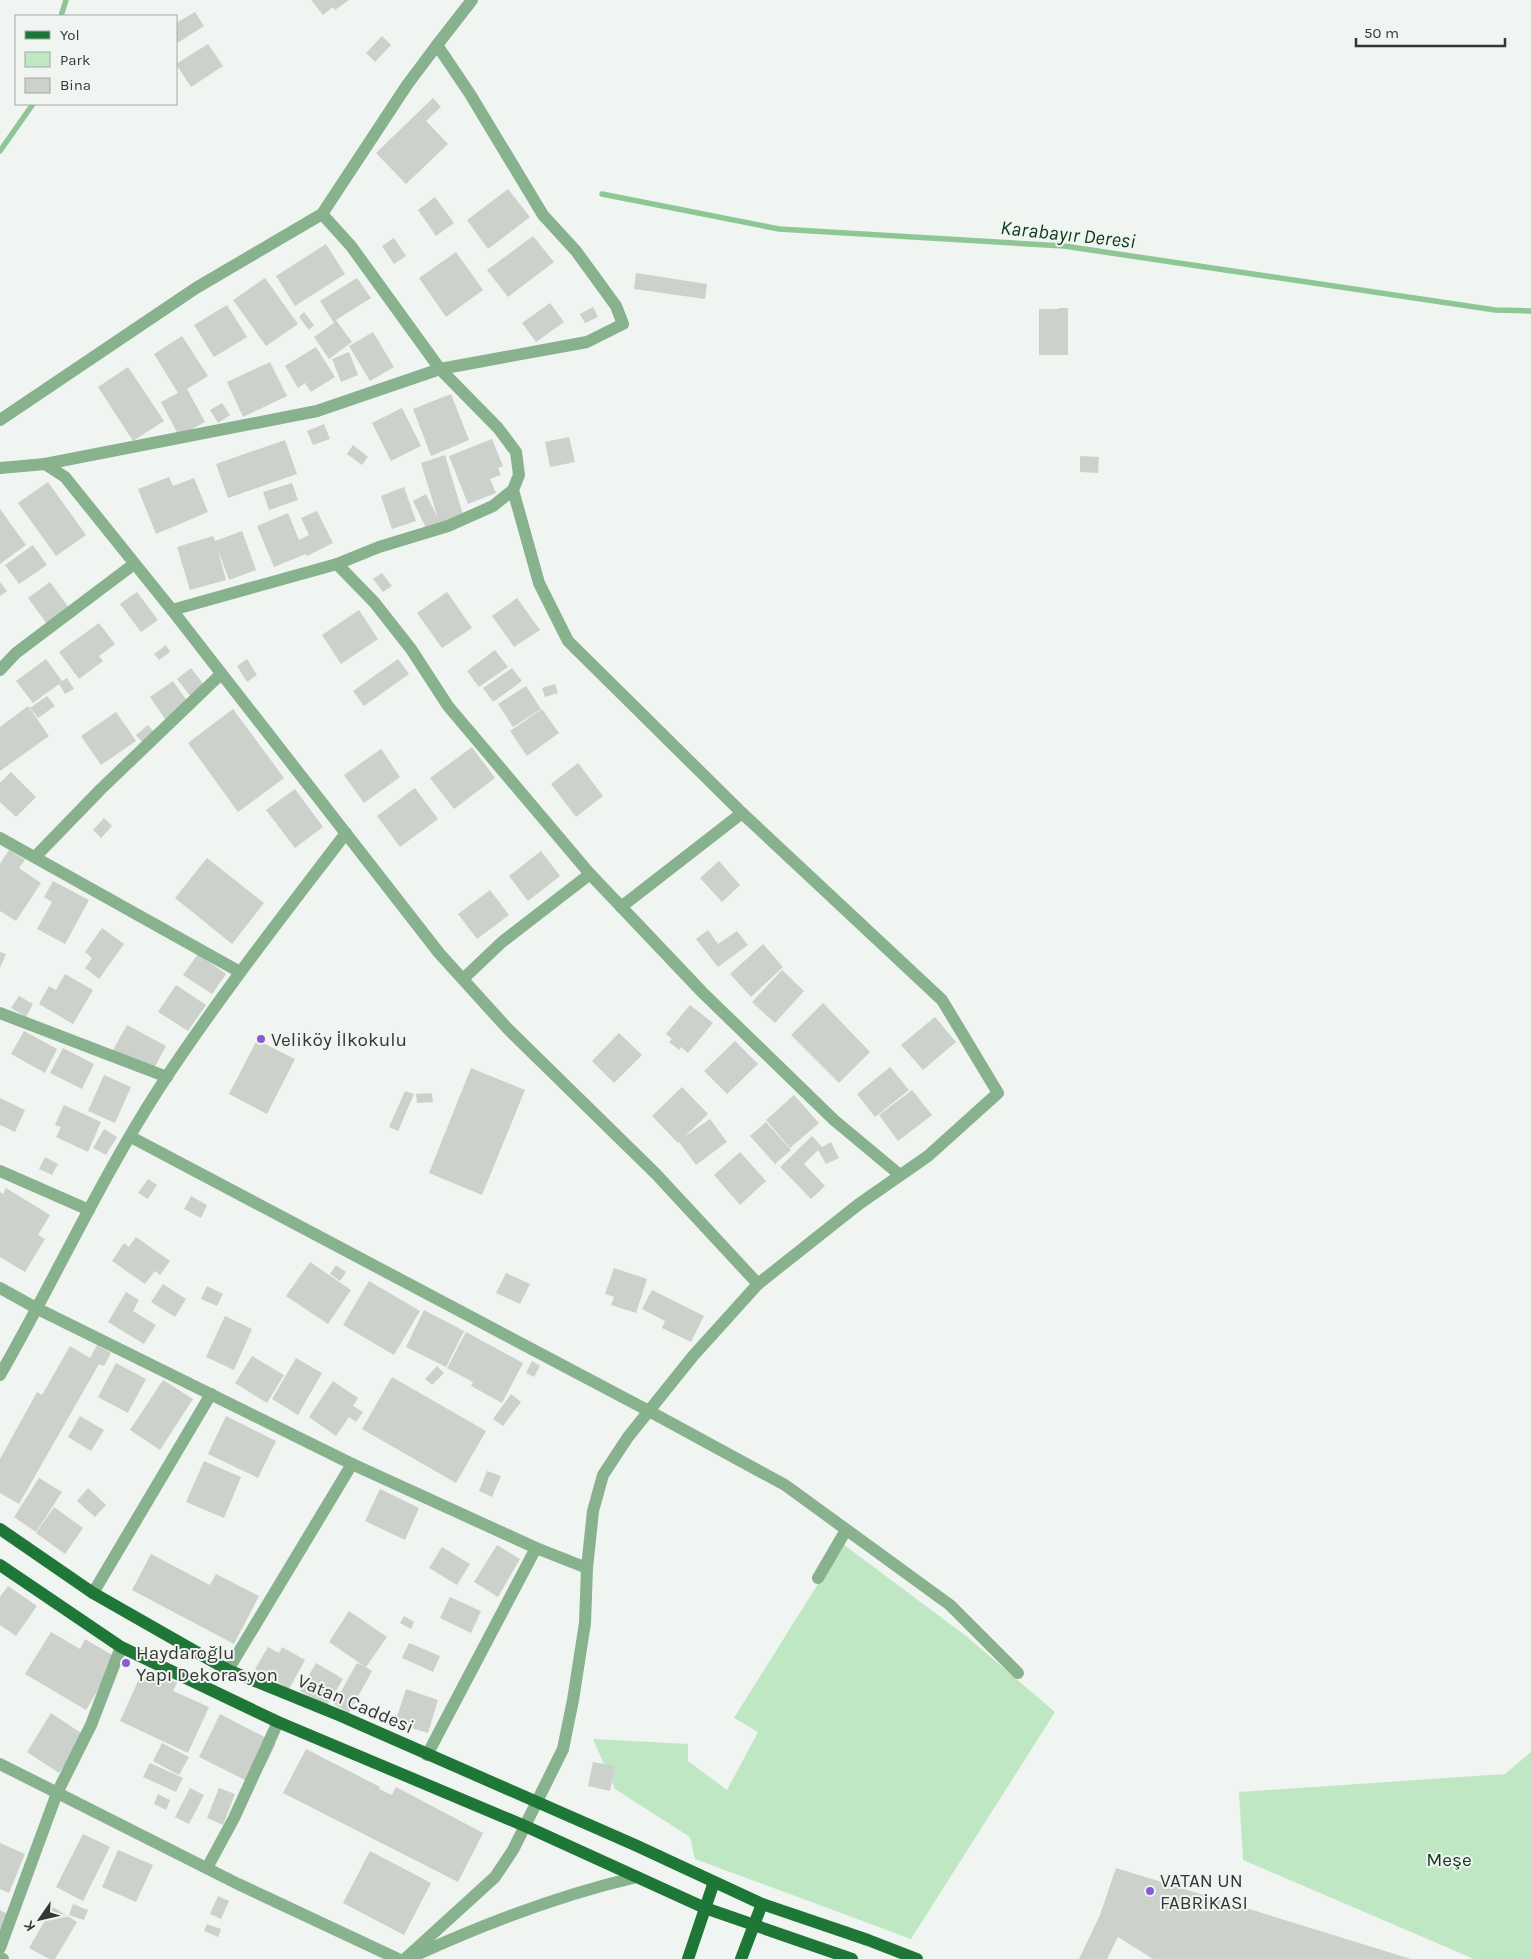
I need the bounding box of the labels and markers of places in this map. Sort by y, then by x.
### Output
place label: Veliköy İlkokulu [271,1029,407,1051]
marker: Veliköy İlkokulu [255,1033,267,1045]
place label: Haydaroğlu Yapı Dekorasyon [136,1642,278,1686]
marker: Haydaroğlu Yapı Dekorasyon [120,1657,132,1669]
place label: VATAN UN FABRİKASI [1160,1870,1248,1914]
marker: VATAN UN FABRİKASI [1144,1885,1156,1897]

